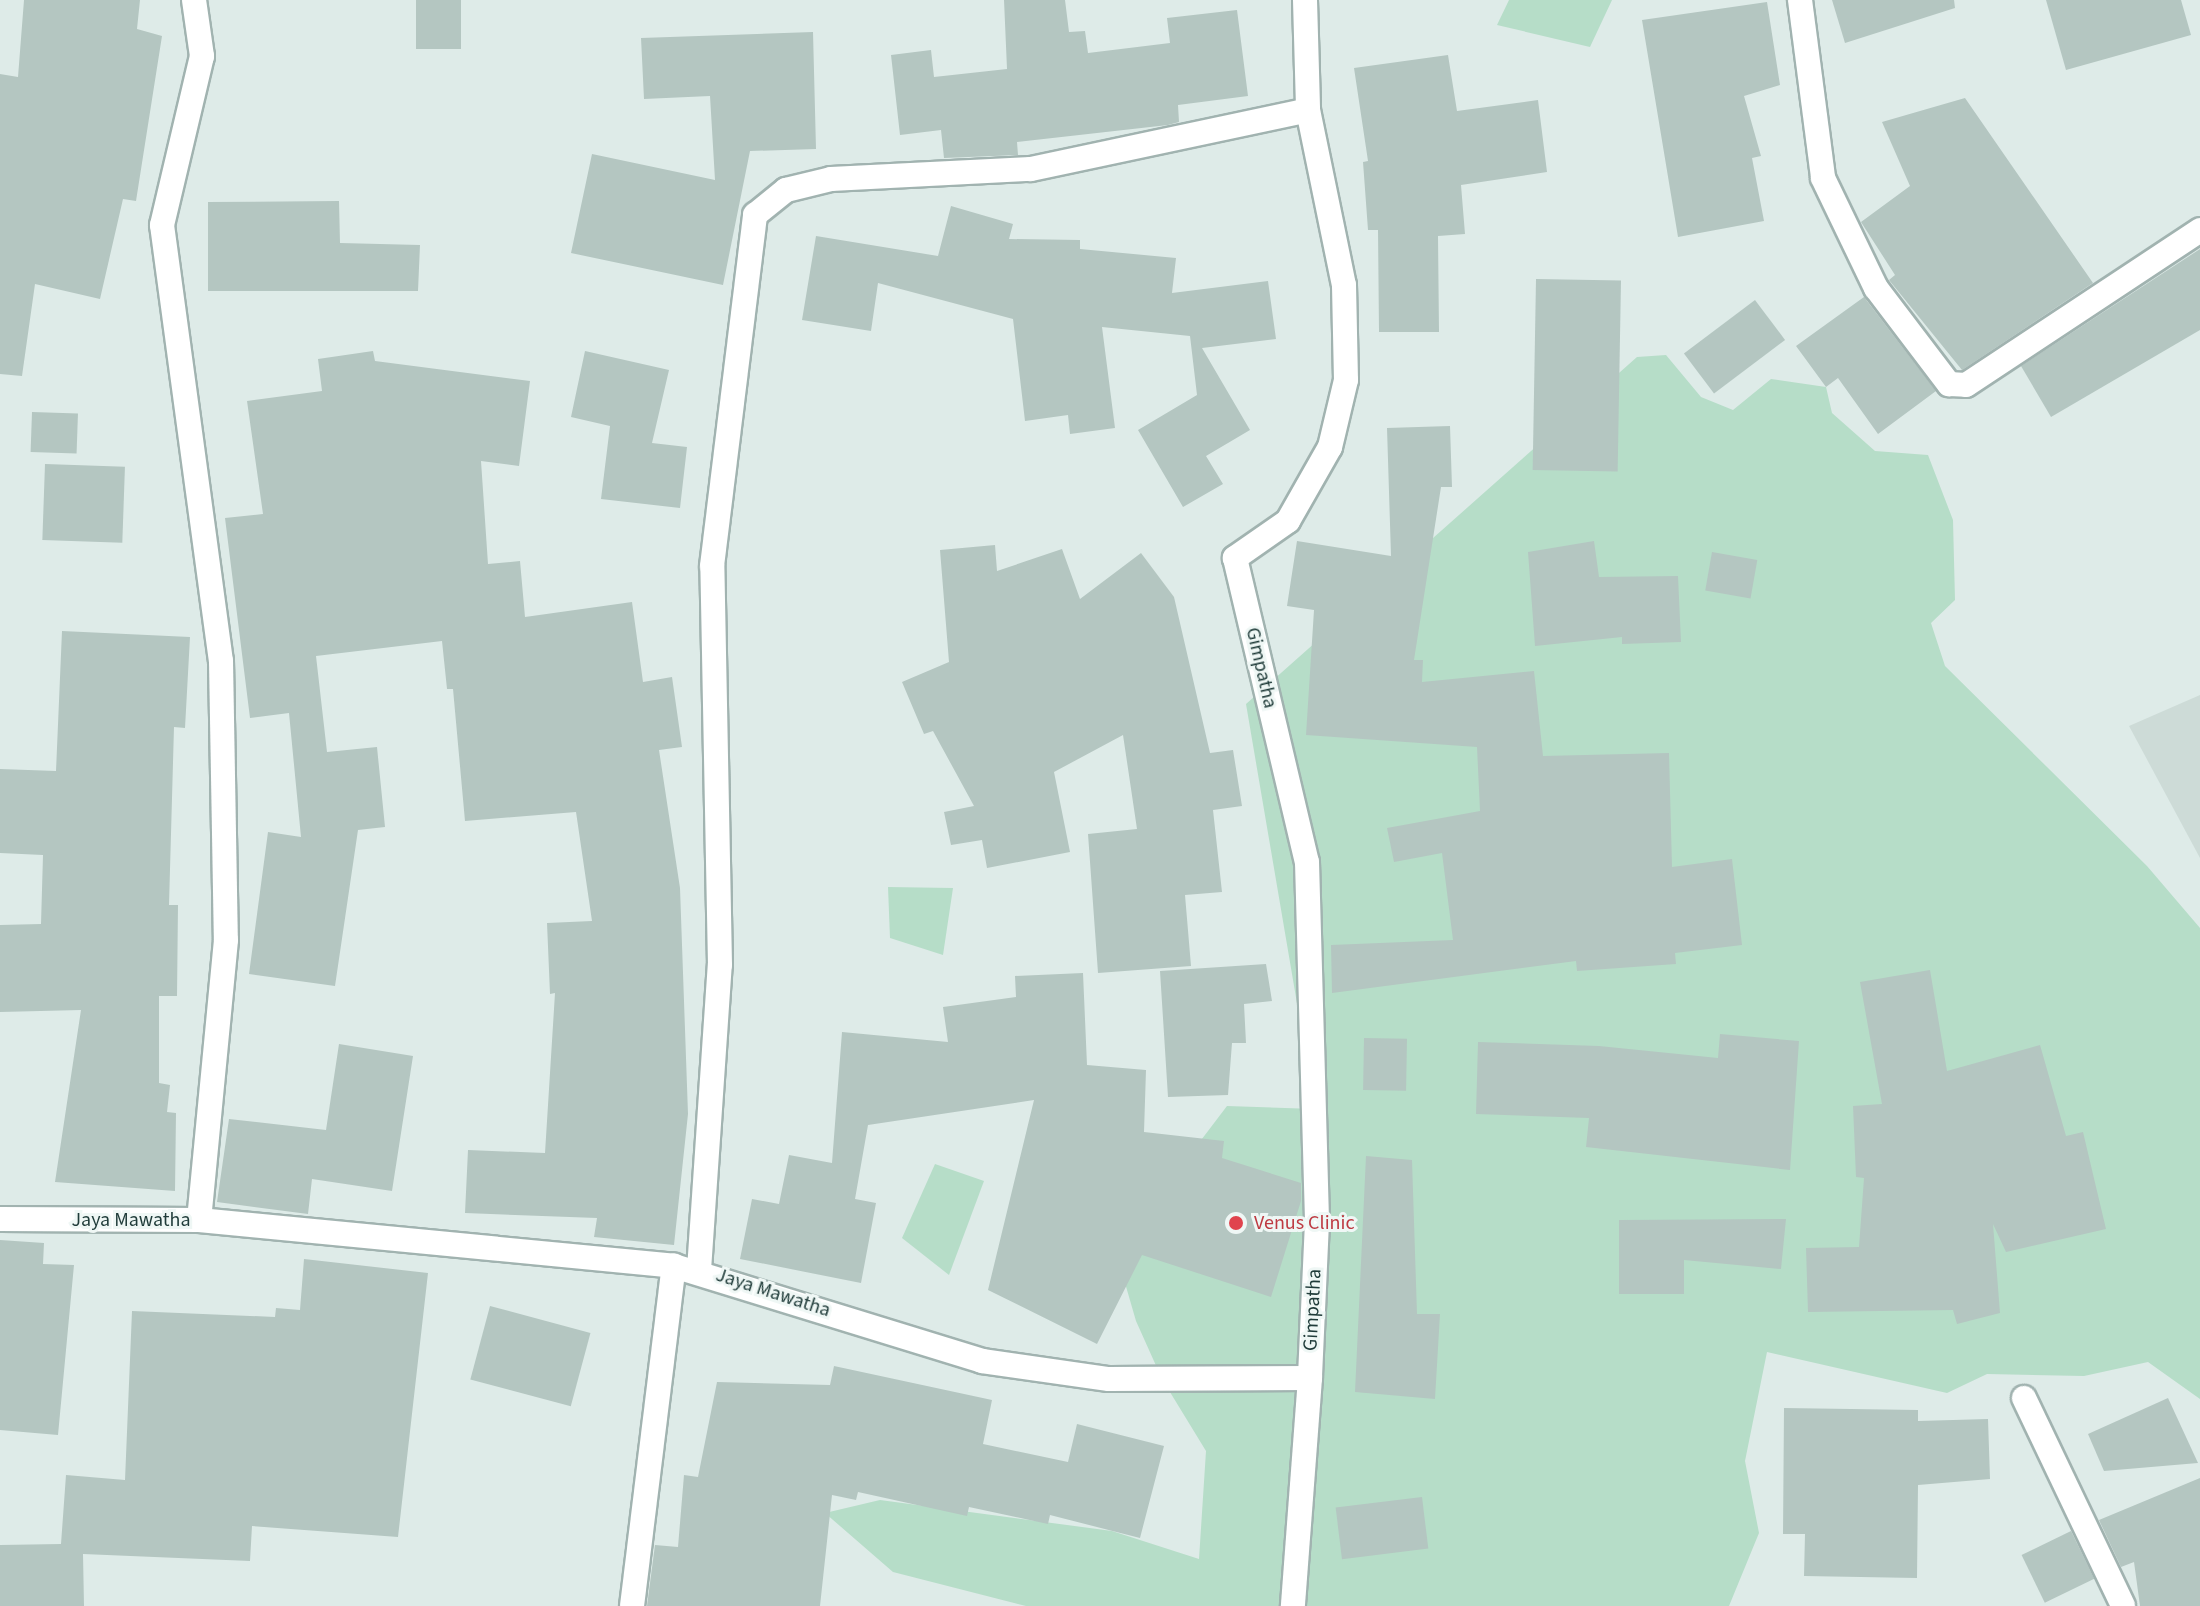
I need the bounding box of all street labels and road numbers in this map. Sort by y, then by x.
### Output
street label: Gimpatha [1240,625,1282,711]
street label: Jaya Mawatha [71,1208,191,1232]
street label: Jaya Mawatha [713,1263,833,1323]
street label: Gimpatha [1299,1268,1327,1352]

